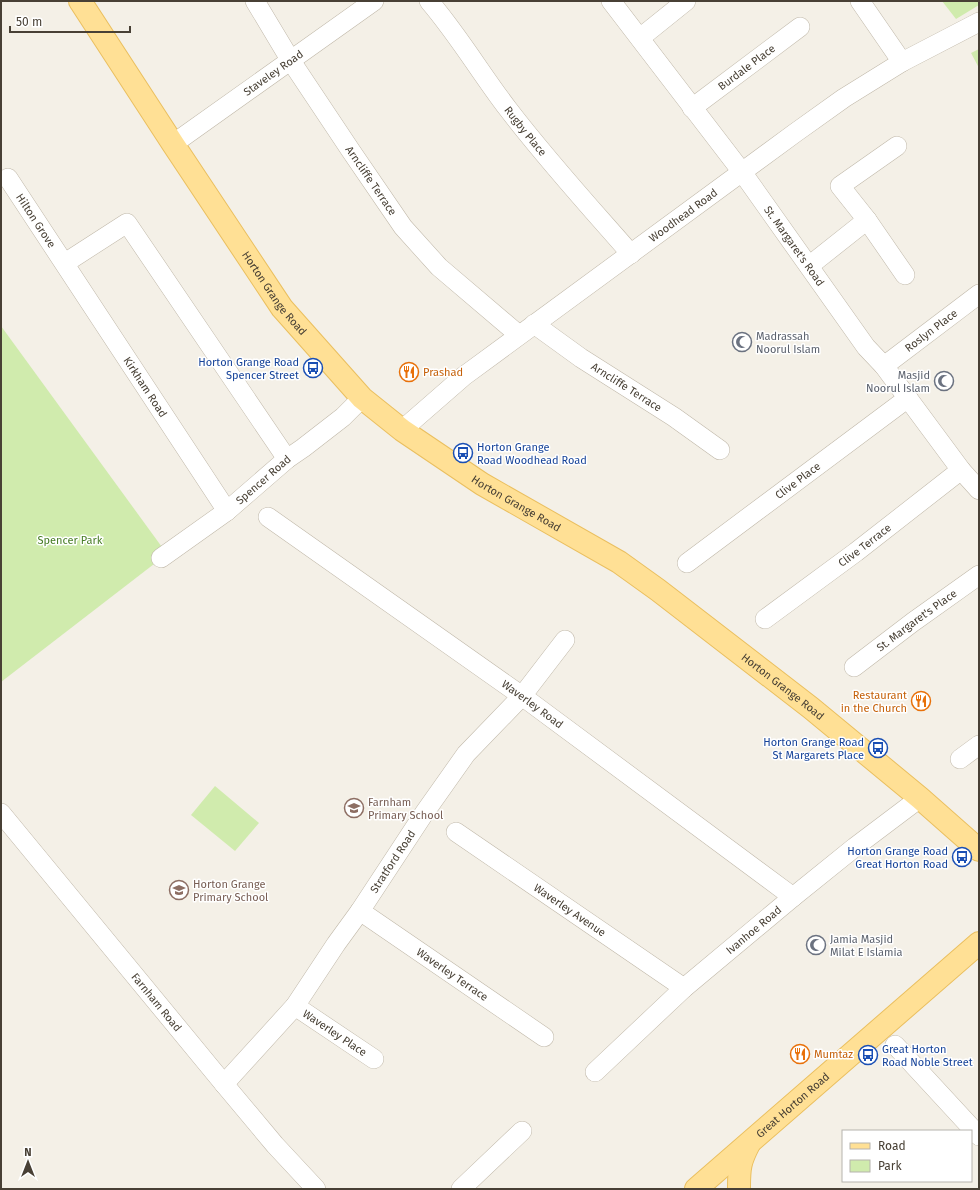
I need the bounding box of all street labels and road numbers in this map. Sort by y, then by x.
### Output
street label: Burdale Place [716,42,778,93]
street label: Staveley Road [241,48,306,99]
street label: Rugby Place [501,104,549,159]
street label: Arncliffe Terrace [343,144,399,218]
street label: Woodhead Road [647,186,720,245]
street label: Hilton Grove [13,191,58,250]
street label: St. Margaret's Road [761,204,827,289]
street label: Horton Grange Road [239,249,309,338]
street label: Roslyn Place [902,307,960,355]
street label: Kirkham Road [120,354,170,420]
street label: Arncliffe Terrace [589,360,664,415]
street label: Spencer Road [233,453,294,507]
street label: Clive Place [773,460,823,502]
street label: Horton Grange Road [469,473,563,535]
street label: Clive Terrace [836,521,894,570]
street label: St. Margaret's Place [874,587,959,654]
street label: Horton Grange Road [739,651,826,723]
street label: Waverley Road [499,678,566,731]
street label: Stratford Road [368,828,418,896]
street label: Waverley Avenue [531,881,608,939]
street label: Ivanhoe Road [724,903,784,957]
street label: Waverley Terrace [414,946,490,1004]
street label: Farnham Road [129,971,184,1034]
street label: Waverley Place [300,1007,369,1059]
street label: Great Horton Road [754,1070,832,1141]

